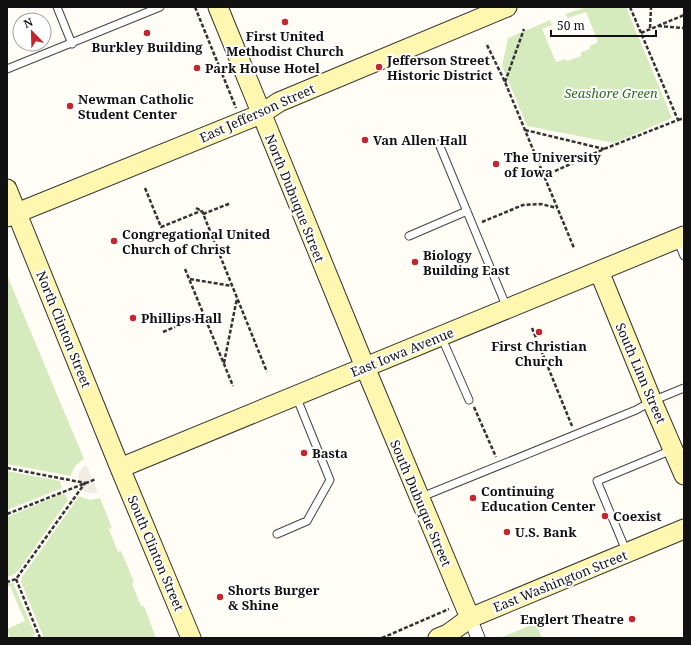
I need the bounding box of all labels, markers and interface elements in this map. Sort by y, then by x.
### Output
north arrow [12,12,52,52]
scale bar [551,12,656,38]
text: N [21,14,35,31]
marker: First United Methodist Church [280,17,290,27]
text: 50 m [557,17,585,34]
place label: First United Methodist Church [226,27,344,60]
marker: Burkley Building [142,28,152,38]
place label: Burkley Building [92,38,203,56]
place label: Jefferson Street Historic District [386,51,493,84]
place label: Park House Hotel [205,59,320,77]
marker: Jefferson Street Historic District [374,62,384,72]
marker: Park House Hotel [192,63,202,73]
street label: East Jefferson Street [196,79,318,147]
park label: Seashore Green [564,84,658,102]
place label: Newman Catholic Student Center [78,90,194,123]
marker: Newman Catholic Student Center [65,101,75,111]
street label: North Dubuque Street [261,131,329,265]
place label: Van Allen Hall [373,131,468,149]
marker: Van Allen Hall [360,135,370,145]
place label: The University of Iowa [504,148,601,181]
marker: The University of Iowa [491,159,501,169]
place label: Congregational United Church of Christ [122,225,271,258]
marker: Congregational United Church of Christ [109,236,119,246]
place label: Biology Building East [423,246,510,279]
marker: Biology Building East [410,257,420,267]
street label: North Clinton Street [32,268,96,390]
place label: Phillips Hall [141,309,222,327]
marker: Phillips Hall [128,313,138,323]
street label: South Linn Street [612,320,670,426]
street label: East Iowa Avenue [348,323,456,381]
marker: First Christian Church [534,327,544,337]
place label: First Christian Church [491,337,587,370]
street label: South Dubuque Street [386,437,456,569]
place label: Basta [312,444,348,462]
marker: Basta [299,448,309,458]
place label: Continuing Education Center [481,482,596,515]
street label: South Clinton Street [124,493,189,614]
marker: Continuing Education Center [468,493,478,503]
place label: Coexist [613,507,662,525]
marker: Coexist [600,511,610,521]
place label: U.S. Bank [515,523,577,541]
marker: U.S. Bank [502,527,512,537]
street label: East Washington Street [490,546,630,616]
place label: Shorts Burger & Shine [228,581,320,614]
marker: Shorts Burger & Shine [215,592,225,602]
place label: Englert Theatre [520,610,624,628]
marker: Englert Theatre [627,614,637,624]

